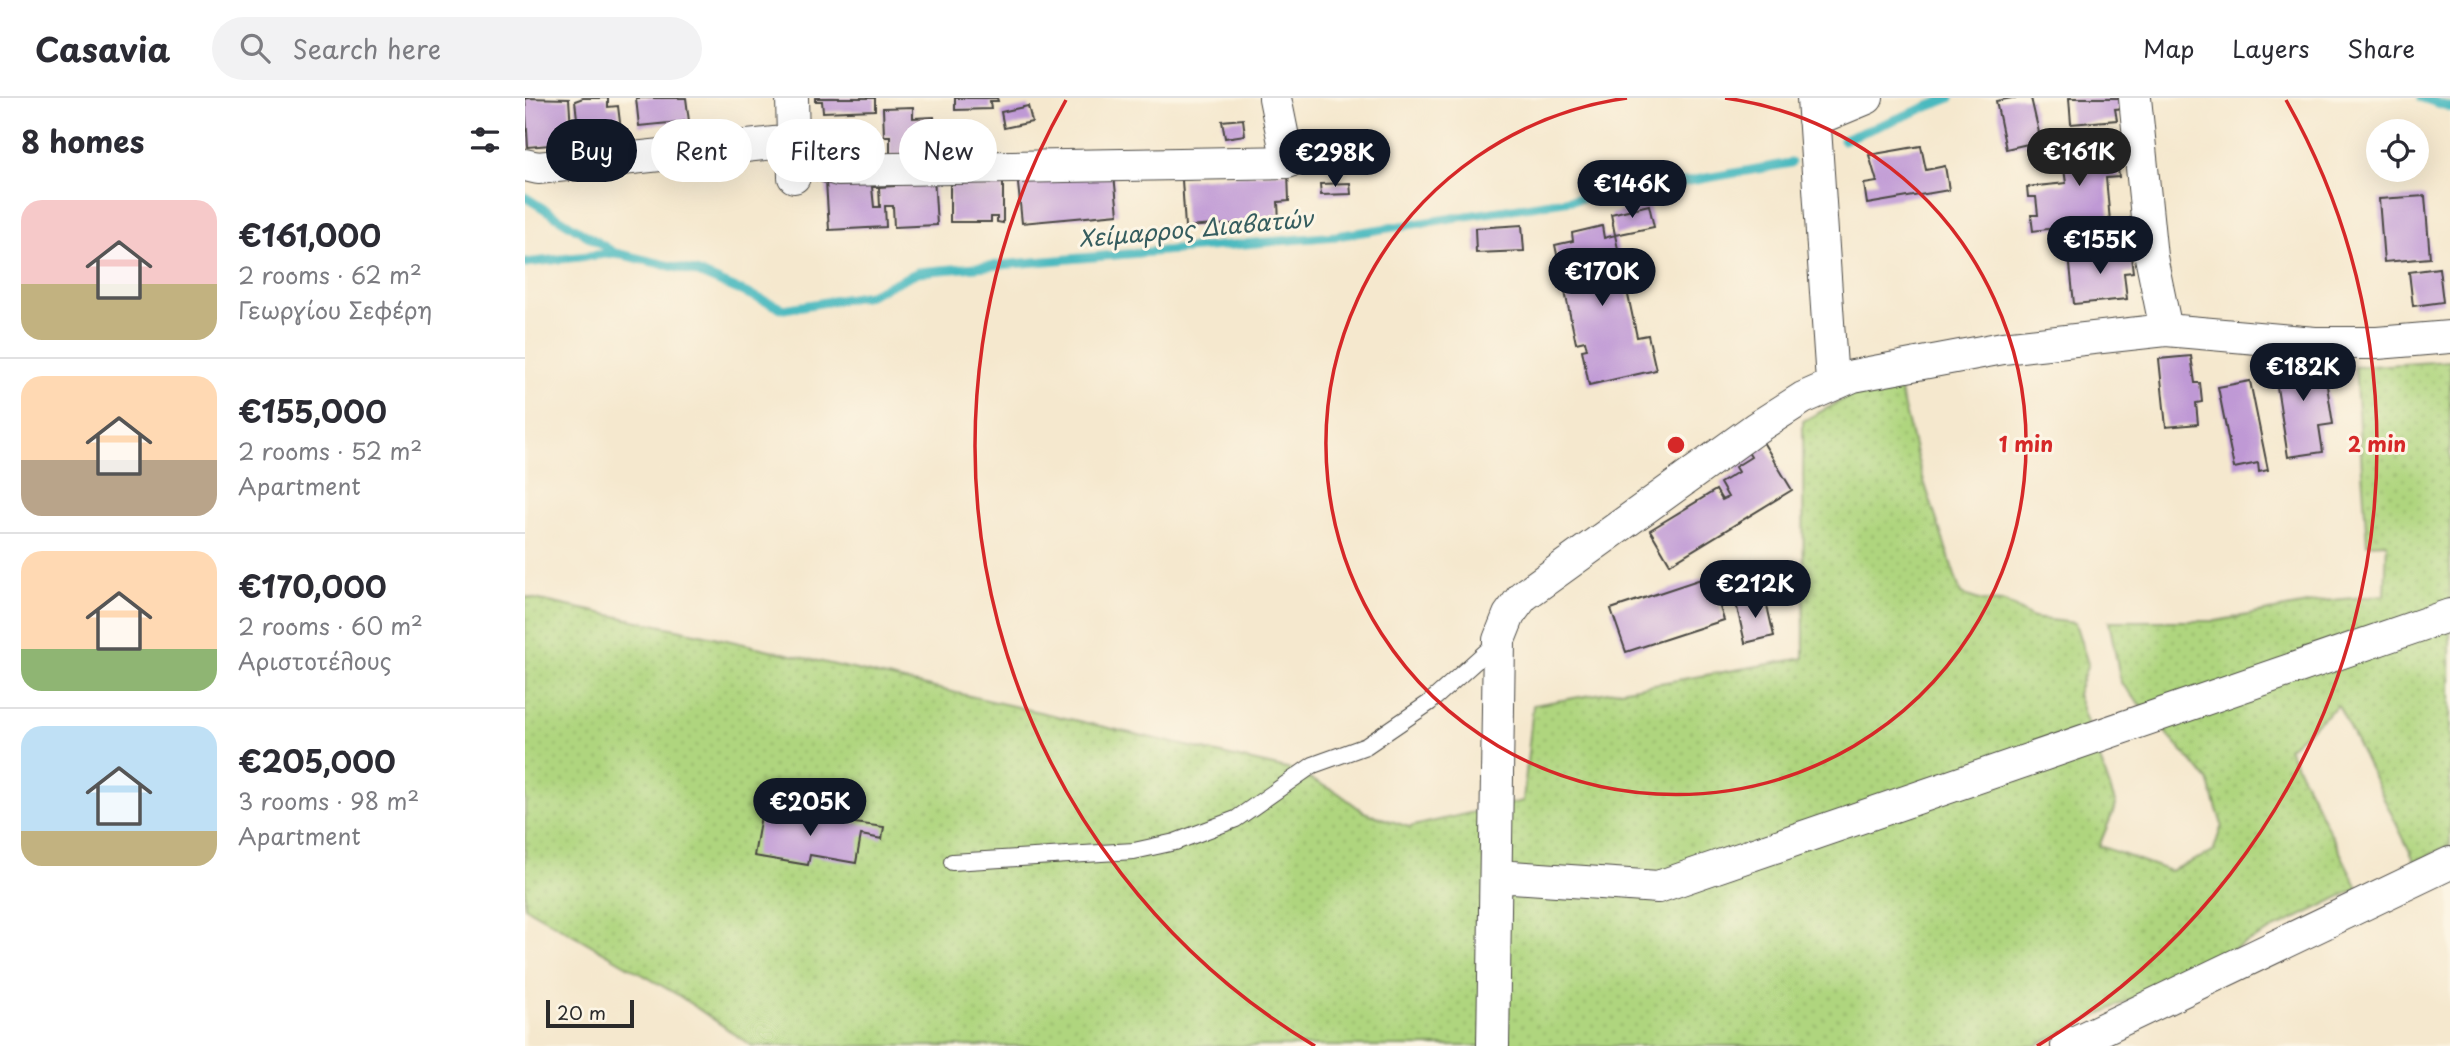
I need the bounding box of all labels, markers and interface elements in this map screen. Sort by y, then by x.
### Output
search box [212,17,702,80]
text: Casavia [35,23,170,73]
icon: search [236,29,274,67]
text: Search here [292,29,441,68]
text: Map [2143,30,2194,66]
text: Layers [2232,30,2309,66]
text: Share [2347,30,2415,66]
text: 8 homes [21,118,144,163]
chip: Buy [546,119,637,182]
chip: Rent [651,119,752,182]
chip: Filters [766,119,885,182]
chip: New [899,119,997,182]
map controls [2366,119,2429,182]
button: locate [2366,119,2429,182]
icon: filters [466,121,504,159]
pin: €161K [2030,129,2128,188]
pin: €298K [1286,130,1384,189]
text: €161K [2043,133,2115,168]
text: €298K [1295,134,1375,169]
pin: €146K [1583,160,1681,220]
text: €146K [1594,165,1670,200]
water label: Χείμαρρος Διαβατών [1077,200,1317,255]
text: €161,000 [238,212,381,257]
pin: €155K [2051,216,2149,276]
text: €155K [2063,221,2137,256]
icon: home [77,228,161,312]
pin: €170K [1553,248,1651,308]
text: €170K [1565,253,1639,288]
text: 2 rooms · 62 m² [238,257,422,292]
text: Γεωργίου Σεφέρη [238,292,432,327]
pin: €182K [2254,344,2352,403]
text: €182K [2266,348,2340,383]
text: €155,000 [238,388,387,433]
icon: home [77,404,161,488]
text: 1 min [1999,427,2053,459]
text: 2 min [2348,427,2406,459]
text: 2 rooms · 52 m² [238,433,422,468]
centre of rings [1664,433,1688,457]
text: Apartment [238,468,361,503]
pin: €212K [1706,560,1804,620]
text: €170,000 [238,563,387,608]
text: €212K [1716,565,1794,600]
icon: home [77,579,161,663]
text: 2 rooms · 60 m² [238,608,423,643]
text: Αριστοτέλους [238,643,392,678]
text: €205,000 [238,738,396,783]
icon: home [77,754,161,838]
pin: €205K [761,778,859,838]
text: 3 rooms · 98 m² [238,783,419,818]
text: €205K [769,783,851,818]
text: Apartment [238,818,361,853]
scale bar [546,997,633,1029]
text: 20 m [557,998,606,1026]

